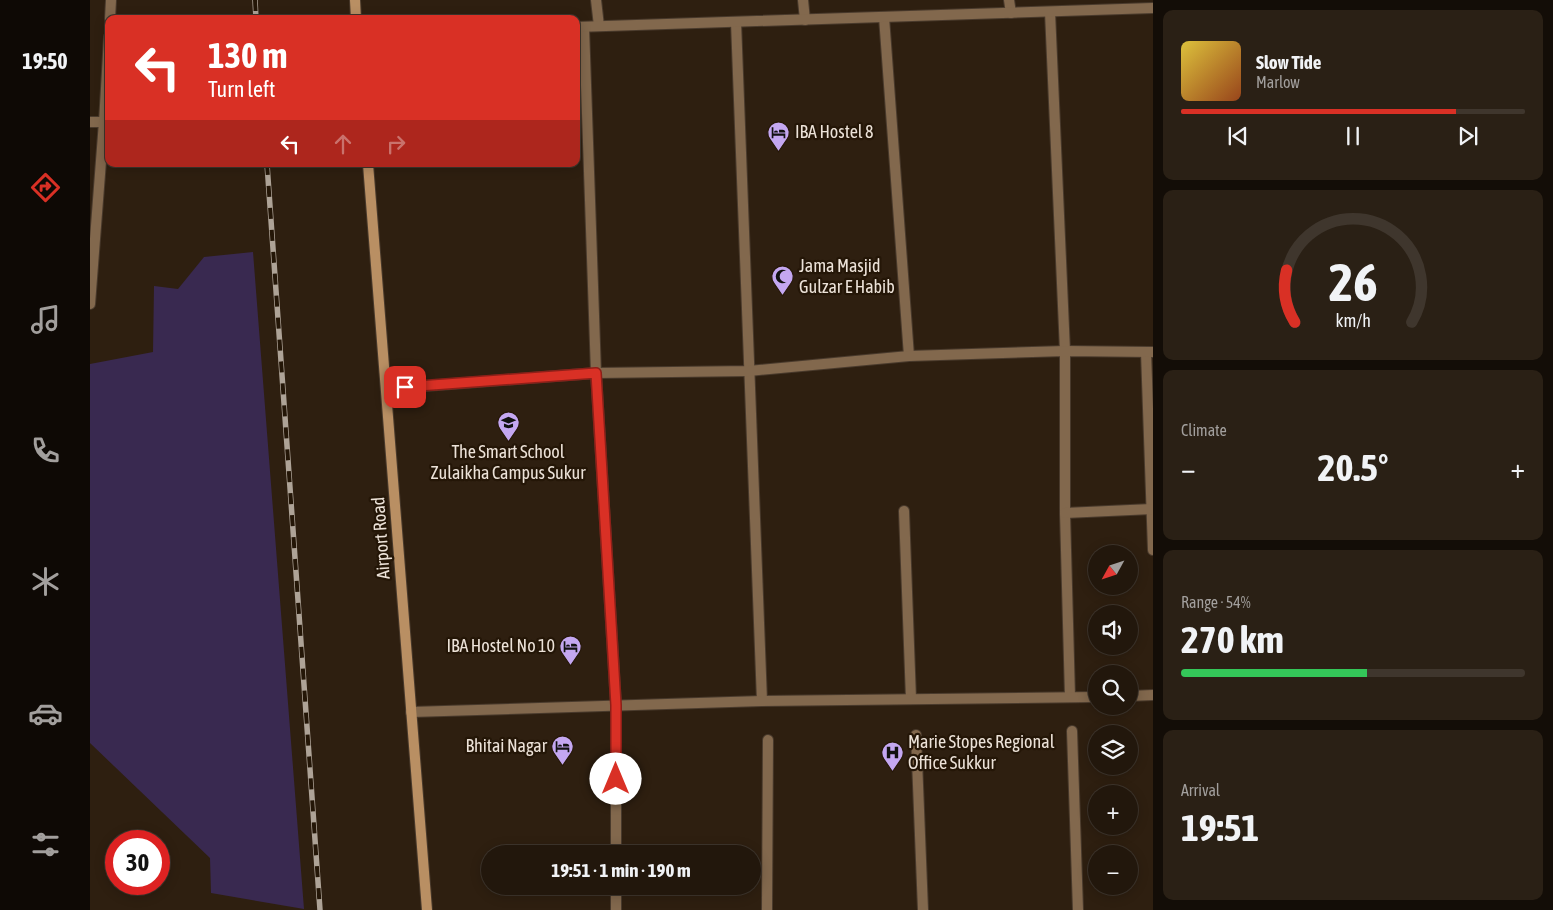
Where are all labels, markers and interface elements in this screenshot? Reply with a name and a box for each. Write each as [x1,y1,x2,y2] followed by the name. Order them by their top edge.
[125,35,190,100] icon: left
[208,35,287,75] text: 130 m
[22,48,68,74] text: 19:50
[1256,51,1321,73] text: Slow Tide
[1256,73,1300,91] text: Marlow
[208,76,275,102] text: Turn left
[767,120,791,151] hotel icon: IBA Hostel 8
[795,121,874,142] place label: IBA Hostel 8
[1224,122,1252,150] icon: previous
[1339,122,1367,150] icon: pause
[1454,122,1482,150] icon: next
[276,130,304,158] icon: left
[329,130,357,158] icon: ahead
[382,130,410,158] icon: right
[28,170,63,205] icon: directions
[1329,252,1377,312] text: 26
[799,255,895,297] place label: Jama Masjid Gulzar E Habib
[771,264,795,295] mosque icon: Jama Masjid Gulzar E Habib
[28,302,63,337] icon: music
[1335,310,1371,331] text: km/h
[384,366,426,408] pin
[391,373,419,401] icon: arrive
[496,410,520,441] school or university icon: The Smart School Zulaikha Campus Sukur
[1181,421,1227,439] text: Climate
[28,433,63,468] icon: phone
[430,441,586,483] place label: The Smart School Zulaikha Campus Sukur
[1318,446,1388,489] text: 20.5°
[1181,452,1196,484] text: −
[1510,452,1525,484] text: +
[367,496,394,580] street label: Airport Road
[1088,545,1138,595] north arrow
[1088,545,1138,895] map controls
[28,564,63,599] icon: climate
[1181,593,1251,611] text: Range · 54%
[1088,605,1138,655] button: sound
[1181,618,1284,661] text: 270 km
[559,634,583,665] hotel icon: IBA Hostel No 10
[446,635,555,656] place label: IBA Hostel No 10
[1088,665,1138,715] button: search
[28,696,63,731] icon: car
[1088,725,1138,775] button: layers
[908,731,1055,773] place label: Marie Stopes Regional Office Sukkur
[551,734,575,765] hotel icon: Bhitai Nagar
[465,735,548,756] place label: Bhitai Nagar
[880,740,904,771] hospital icon: Marie Stopes Regional Office Sukkur
[589,752,641,804] position arrow
[1181,781,1220,799] text: Arrival
[1088,785,1138,835] button: +
[1181,806,1259,849] text: 19:51
[28,827,63,862] icon: filters
[105,830,170,895] speed limit sign: 30
[1088,845,1138,895] button: −
[551,859,691,881] text: 19:51 · 1 min · 190 m

